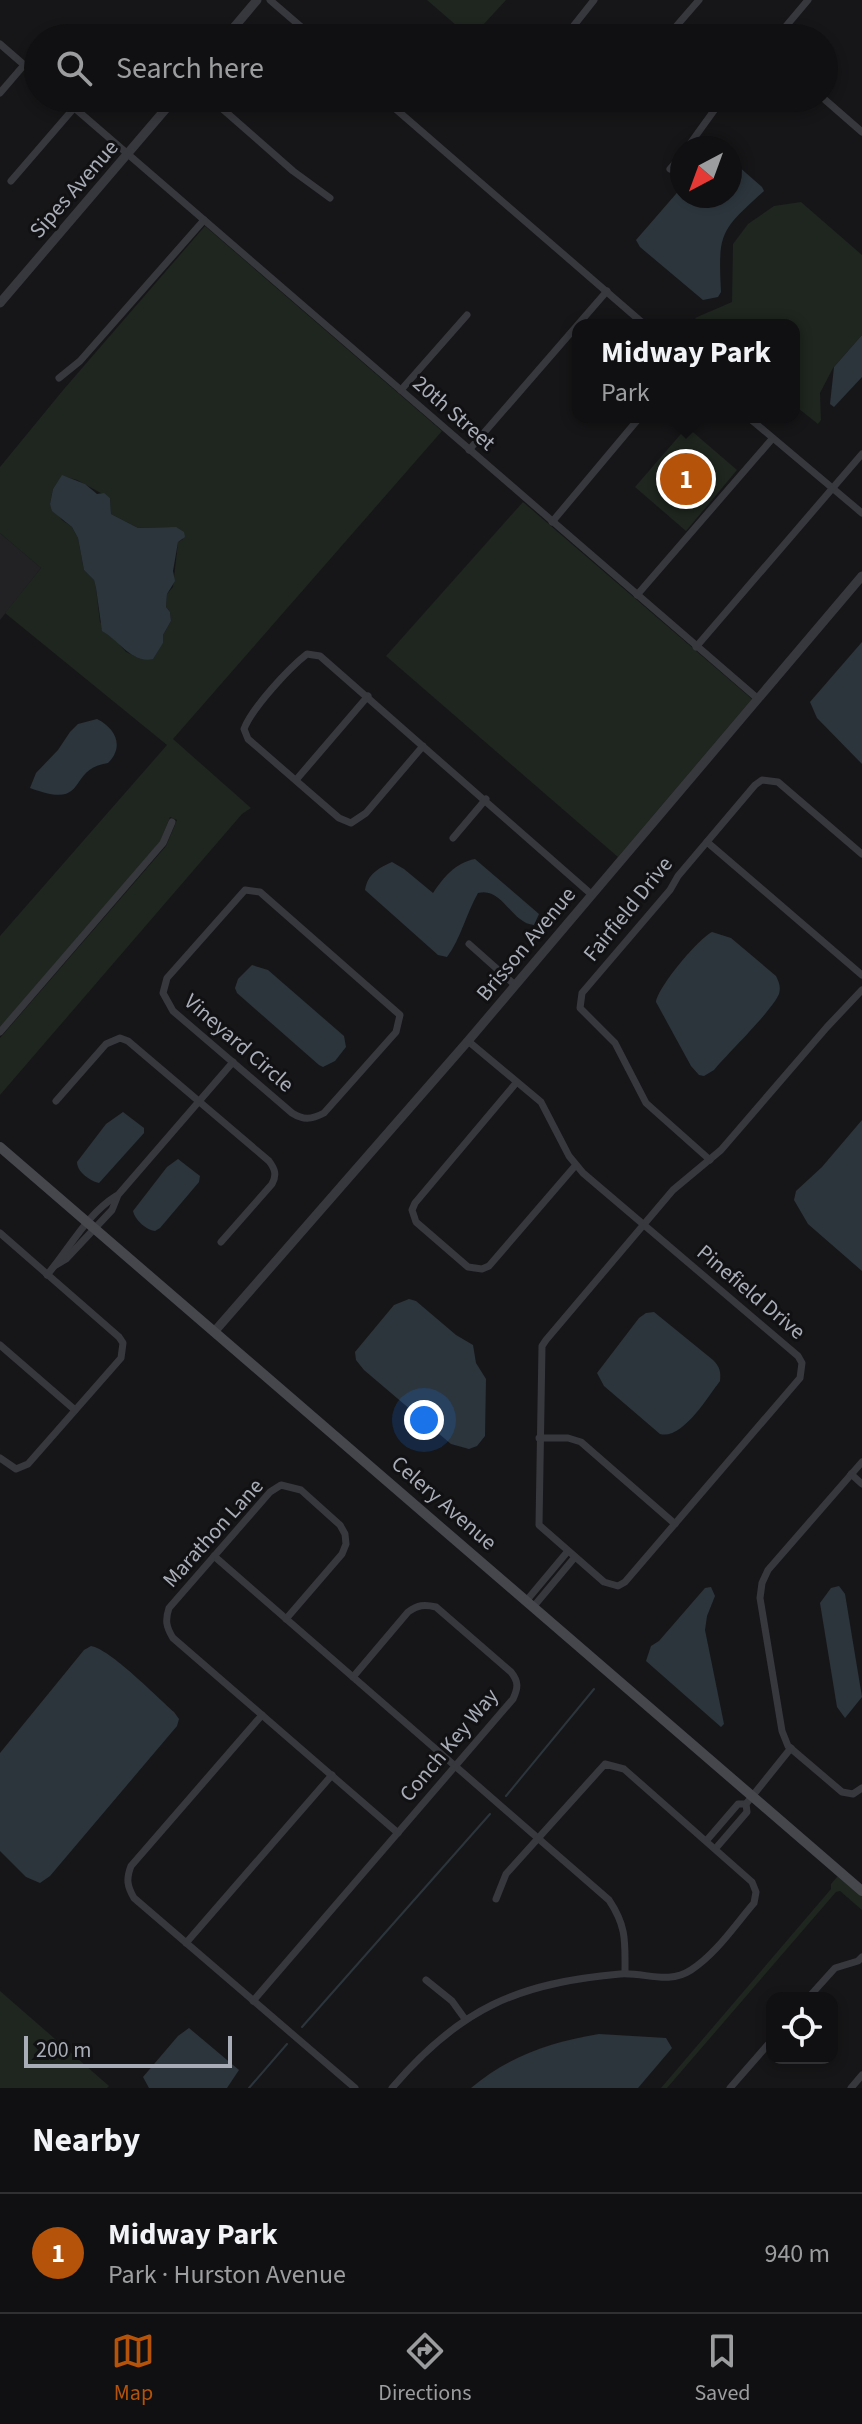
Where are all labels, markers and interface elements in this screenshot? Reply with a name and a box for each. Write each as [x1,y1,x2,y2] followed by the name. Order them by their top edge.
[24,24,838,112] search box
[52,46,96,90] icon: search
[116,47,264,90] text: Search here
[22,133,126,245] street label: Sipes Avenue
[670,136,742,208] north arrow
[572,319,800,423] popup
[601,331,771,374] text: Midway Park
[405,368,503,459] street label: 20th Street
[601,374,650,411] text: Park
[660,449,712,509] pin: 1
[576,850,680,968] street label: Fairfield Drive
[469,880,583,1008] street label: Brisson Avenue
[177,986,301,1100] street label: Vineyard Circle
[690,1237,812,1347] street label: Pinefield Drive
[404,1400,444,1440] your location
[384,1448,504,1558] street label: Celery Avenue
[155,1471,271,1595] street label: Marathon Lane
[392,1681,507,1809] street label: Conch Key Way
[766,1992,838,2064] map controls
[766,1992,838,2064] button: locate
[24,2032,232,2068] scale bar
[36,2034,91,2066] text: 200 m
[32,2116,140,2165] text: Nearby
[108,2213,278,2256] text: Midway Park
[51,2235,65,2272] text: 1
[764,2235,830,2272] text: 940 m
[108,2256,346,2293] text: Park · Hurston Avenue
[111,2329,155,2409] tab: Map
[378,2329,471,2409] tab: Directions
[694,2329,751,2409] tab: Saved

